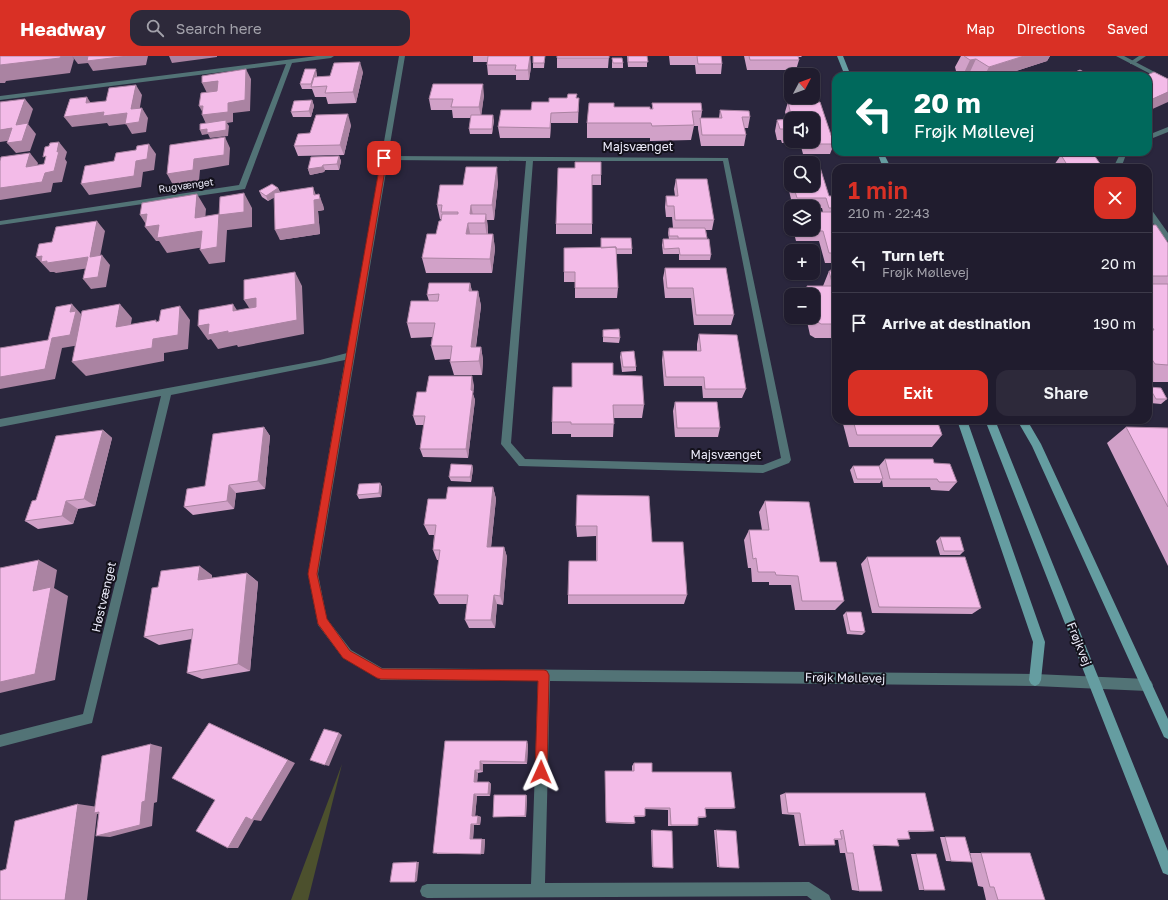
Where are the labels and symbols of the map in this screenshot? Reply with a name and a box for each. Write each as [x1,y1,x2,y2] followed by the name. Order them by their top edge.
[784,68,820,104] north arrow
[603,139,674,154] street label: Majsvænget
[367,141,401,175] pin
[158,175,214,195] street label: Rugvænget
[691,447,762,462] street label: Majsvænget
[88,560,119,634] street label: Høstvænget
[1064,620,1095,668] street label: Frøjkvej
[805,669,885,686] street label: Frøjk Møllevej
[520,751,562,793] position arrow

